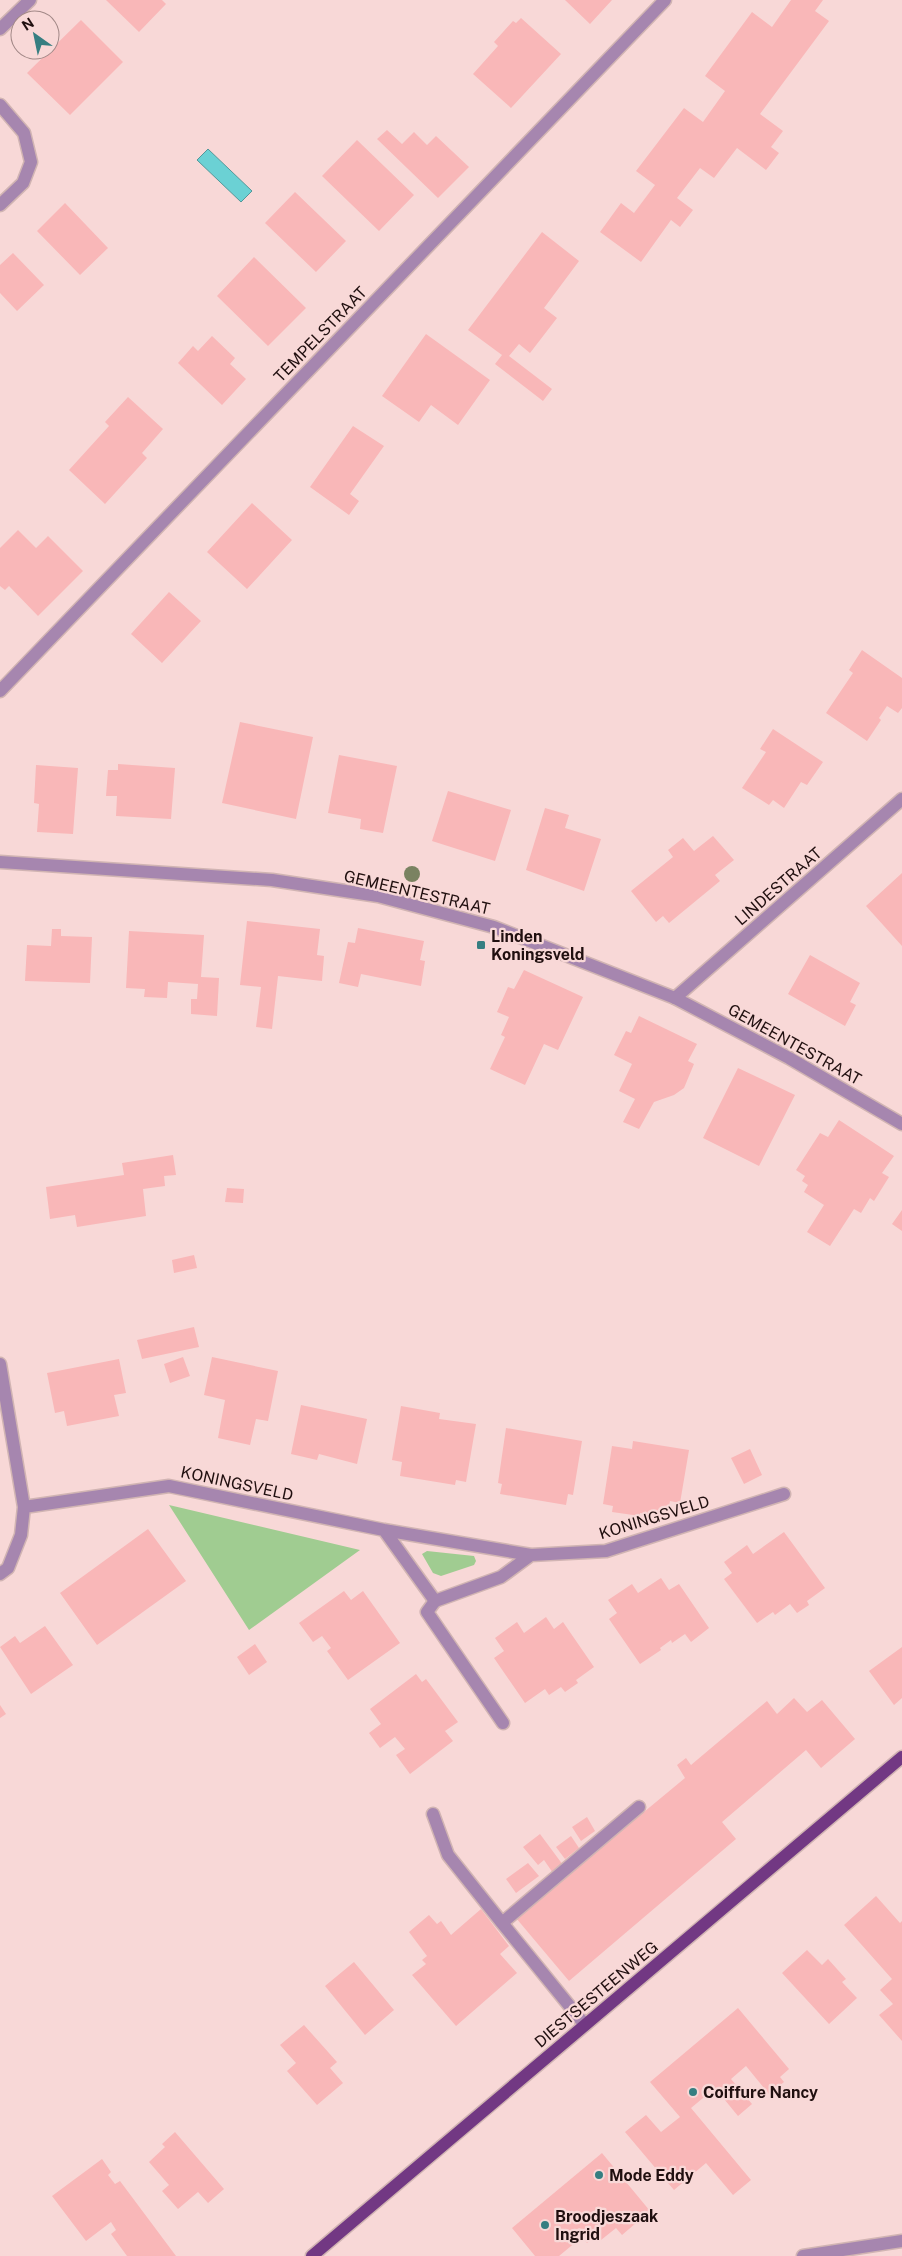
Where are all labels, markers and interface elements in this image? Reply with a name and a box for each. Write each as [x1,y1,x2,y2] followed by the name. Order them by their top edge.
[10,10,60,60] north arrow
[19,14,37,34] text: N
[270,282,371,386] street label: TEMPELSTRAAT
[731,843,826,929] street label: LINDESTRAAT
[342,866,492,919] street label: GEMEENTESTRAAT
[491,927,585,964] place label: Linden Koningsveld
[475,939,487,951] marker: Linden Koningsveld
[725,1000,865,1089] street label: GEMEENTESTRAAT
[179,1462,295,1505] street label: KONINGSVELD
[597,1492,712,1543] street label: KONINGSVELD
[531,1937,662,2052] street label: DIESTSESTEENWEG
[703,2083,818,2102] place label: Coiffure Nancy
[687,2086,699,2098] marker: Coiffure Nancy
[609,2166,694,2185] place label: Mode Eddy
[593,2169,605,2181] marker: Mode Eddy
[555,2207,658,2244] place label: Broodjeszaak Ingrid
[539,2219,551,2231] marker: Broodjeszaak Ingrid

